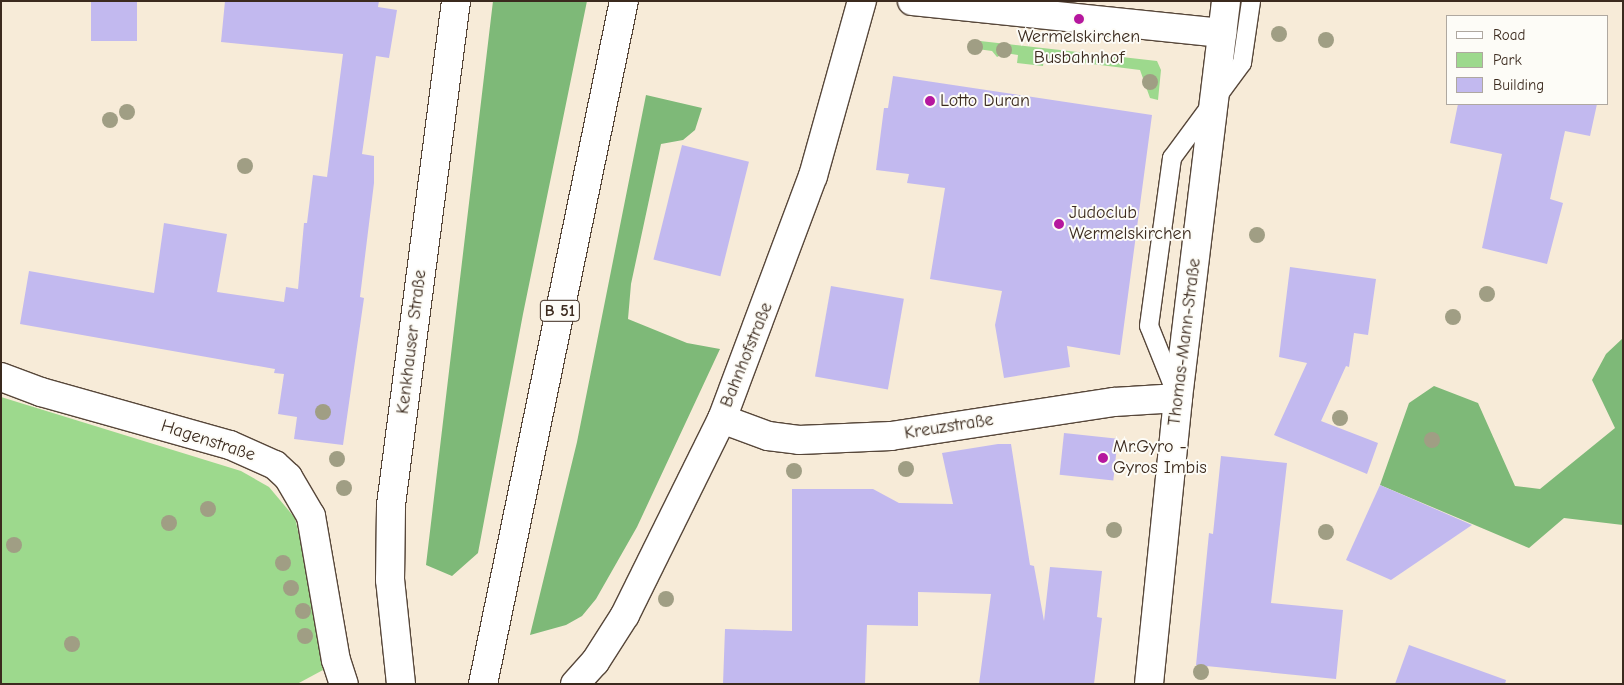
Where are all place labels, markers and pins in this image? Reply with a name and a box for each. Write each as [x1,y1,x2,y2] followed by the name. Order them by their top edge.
[1073,13,1085,25] marker: Wermelskirchen Busbahnhof
[1018,27,1140,70] place label: Wermelskirchen Busbahnhof
[940,90,1030,112] place label: Lotto Duran
[924,95,936,107] marker: Lotto Duran
[1069,203,1192,245] place label: Judoclub Wermelskirchen
[1053,218,1065,230] marker: Judoclub Wermelskirchen
[1113,437,1207,479] place label: Mr.Gyro - Gyros Imbis
[1097,452,1109,464] marker: Mr.Gyro - Gyros Imbis

